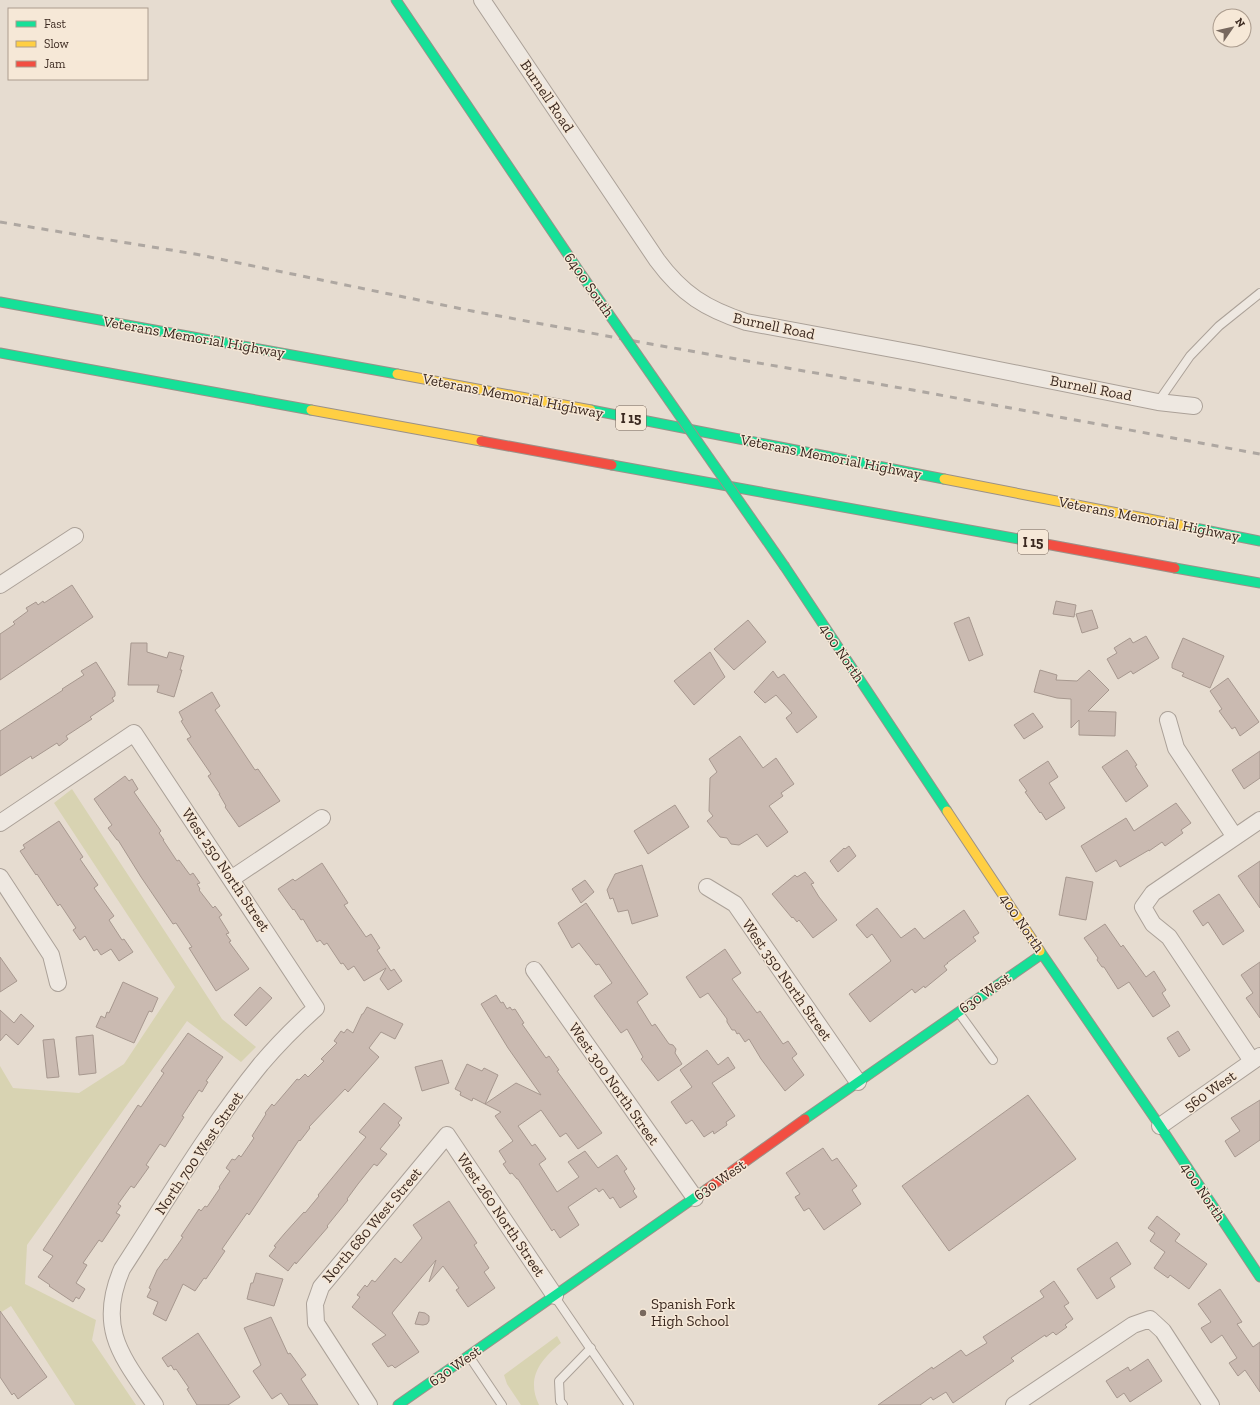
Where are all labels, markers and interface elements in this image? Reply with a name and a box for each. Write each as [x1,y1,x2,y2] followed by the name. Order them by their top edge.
[8,8,148,80] legend
[1212,8,1252,48] north arrow
[1232,16,1248,30] text: N
[44,17,67,31] text: Fast
[44,37,70,51] text: Slow
[44,57,66,71] text: Jam
[516,57,578,136] street label: Burnell Road
[560,249,618,321] street label: 6400 South
[732,309,817,344] street label: Burnell Road
[101,312,287,362] street label: Veterans Memorial Highway
[420,369,605,422] street label: Veterans Memorial Highway
[1049,371,1134,405] street label: Burnell Road
[616,406,646,430] road number: I 15
[738,430,923,483] street label: Veterans Memorial Highway
[1056,492,1241,545] street label: Veterans Memorial Highway
[1018,530,1048,554] road number: I 15
[816,620,869,686] street label: 400 North
[178,805,274,935] street label: West 250 North Street
[996,890,1049,956] street label: 400 North
[738,916,836,1045] street label: West 350 North Street
[956,968,1015,1017] street label: 630 West
[565,1019,663,1149] street label: West 300 North Street
[1180,1066,1240,1115] street label: 560 West
[151,1088,247,1218] street label: North 700 West Street
[453,1150,549,1281] street label: West 260 North Street
[691,1155,750,1204] street label: 630 West
[1177,1159,1230,1225] street label: 400 North
[319,1163,426,1286] street label: North 680 West Street
[651,1295,735,1330] place label: Spanish Fork High School
[638,1308,648,1318] marker: Spanish Fork High School
[426,1341,485,1390] street label: 630 West

